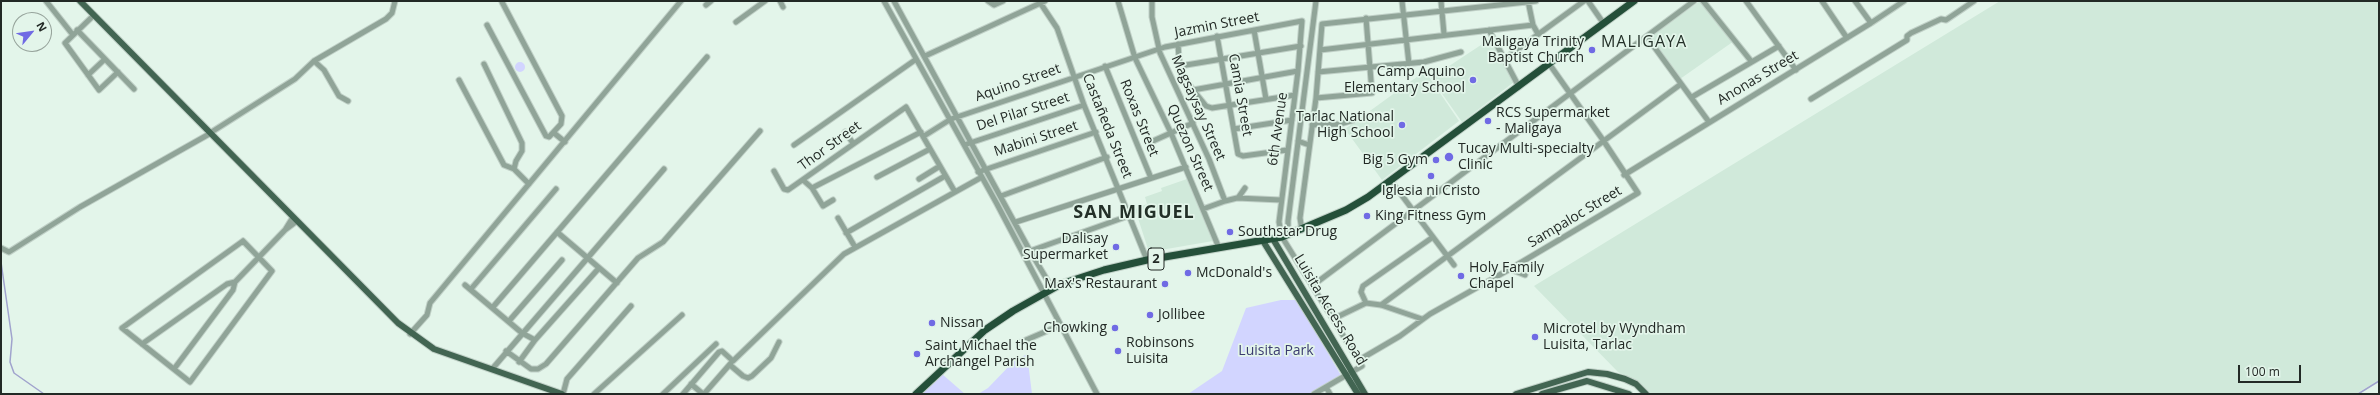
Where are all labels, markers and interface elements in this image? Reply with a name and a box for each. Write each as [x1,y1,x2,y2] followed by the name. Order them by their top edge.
[1173,9,1261,41] street label: Jazmin Street
[12,12,52,52] north arrow
[33,19,51,34] text: N
[1601,32,1687,52] district label: MALIGAYA
[1482,34,1584,66] place label: Maligaya Trinity Baptist Church
[1587,45,1597,55] marker: Maligaya Trinity Baptist Church
[1714,47,1802,109] street label: Anonas Street
[1224,52,1256,138] street label: Camia Street
[1167,53,1229,163] street label: Magsaysay Street
[973,61,1063,105] street label: Aquino Street
[1344,64,1465,96] place label: Camp Aquino Elementary School
[1078,71,1136,181] street label: Castañeda Street
[1468,75,1478,85] marker: Camp Aquino Elementary School
[1116,77,1162,159] street label: Roxas Street
[974,89,1072,135] street label: Del Pilar Street
[1265,91,1291,167] street label: 6th Avenue
[1163,102,1217,194] street label: Quezon Street
[1496,105,1610,138] place label: RCS Supermarket - Maligaya
[1296,109,1394,142] place label: Tarlac National High School
[1483,116,1493,126] marker: RCS Supermarket - Maligaya
[795,118,865,174] street label: Thor Street
[992,118,1080,160] street label: Mabini Street
[1397,120,1407,130] marker: Tarlac National High School
[1458,141,1594,174] place label: Tucay Multi-specialty Clinic
[1443,151,1455,163] marker: Tucay Multi-specialty Clinic
[1362,152,1428,168] place label: Big 5 Gym
[1431,155,1441,165] marker: Big 5 Gym
[1426,171,1436,181] marker: Iglesia ni Cristo
[1525,182,1625,252] street label: Sampaloc Street
[1382,183,1480,199] place label: Iglesia ni Cristo
[1073,202,1195,224] district label: SAN MIGUEL
[1375,208,1486,224] place label: King Fitness Gym
[1362,211,1372,221] marker: King Fitness Gym
[1238,224,1337,240] place label: Southstar Drug
[1225,227,1235,237] marker: Southstar Drug
[1023,231,1108,264] place label: Dalisay Supermarket
[1111,242,1121,252] marker: Dalisay Supermarket
[1148,248,1164,270] road number: 2
[1290,251,1370,369] street label: Luisita Access Road
[1469,260,1544,292] place label: Holy Family Chapel
[1196,265,1272,281] place label: McDonald's
[1183,268,1193,278] marker: McDonald's
[1456,271,1466,281] marker: Holy Family Chapel
[1044,276,1157,292] place label: Max's Restaurant
[1160,279,1170,289] marker: Max's Restaurant
[1158,307,1205,323] place label: Jollibee
[1145,310,1155,320] marker: Jollibee
[940,315,984,331] place label: Nissan
[927,318,937,328] marker: Nissan
[1043,320,1107,336] place label: Chowking
[1543,321,1686,354] place label: Microtel by Wyndham Luisita, Tarlac
[1110,323,1120,333] marker: Chowking
[1530,332,1540,342] marker: Microtel by Wyndham Luisita, Tarlac
[1126,335,1194,368] place label: Robinsons Luisita
[925,338,1037,370] place label: Saint Michael the Archangel Parish
[1238,343,1314,359] park label: Luisita Park
[1113,346,1123,356] marker: Robinsons Luisita
[912,349,922,359] marker: Saint Michael the Archangel Parish
[2240,357,2303,383] scale bar
[2245,363,2280,380] text: 100 m

